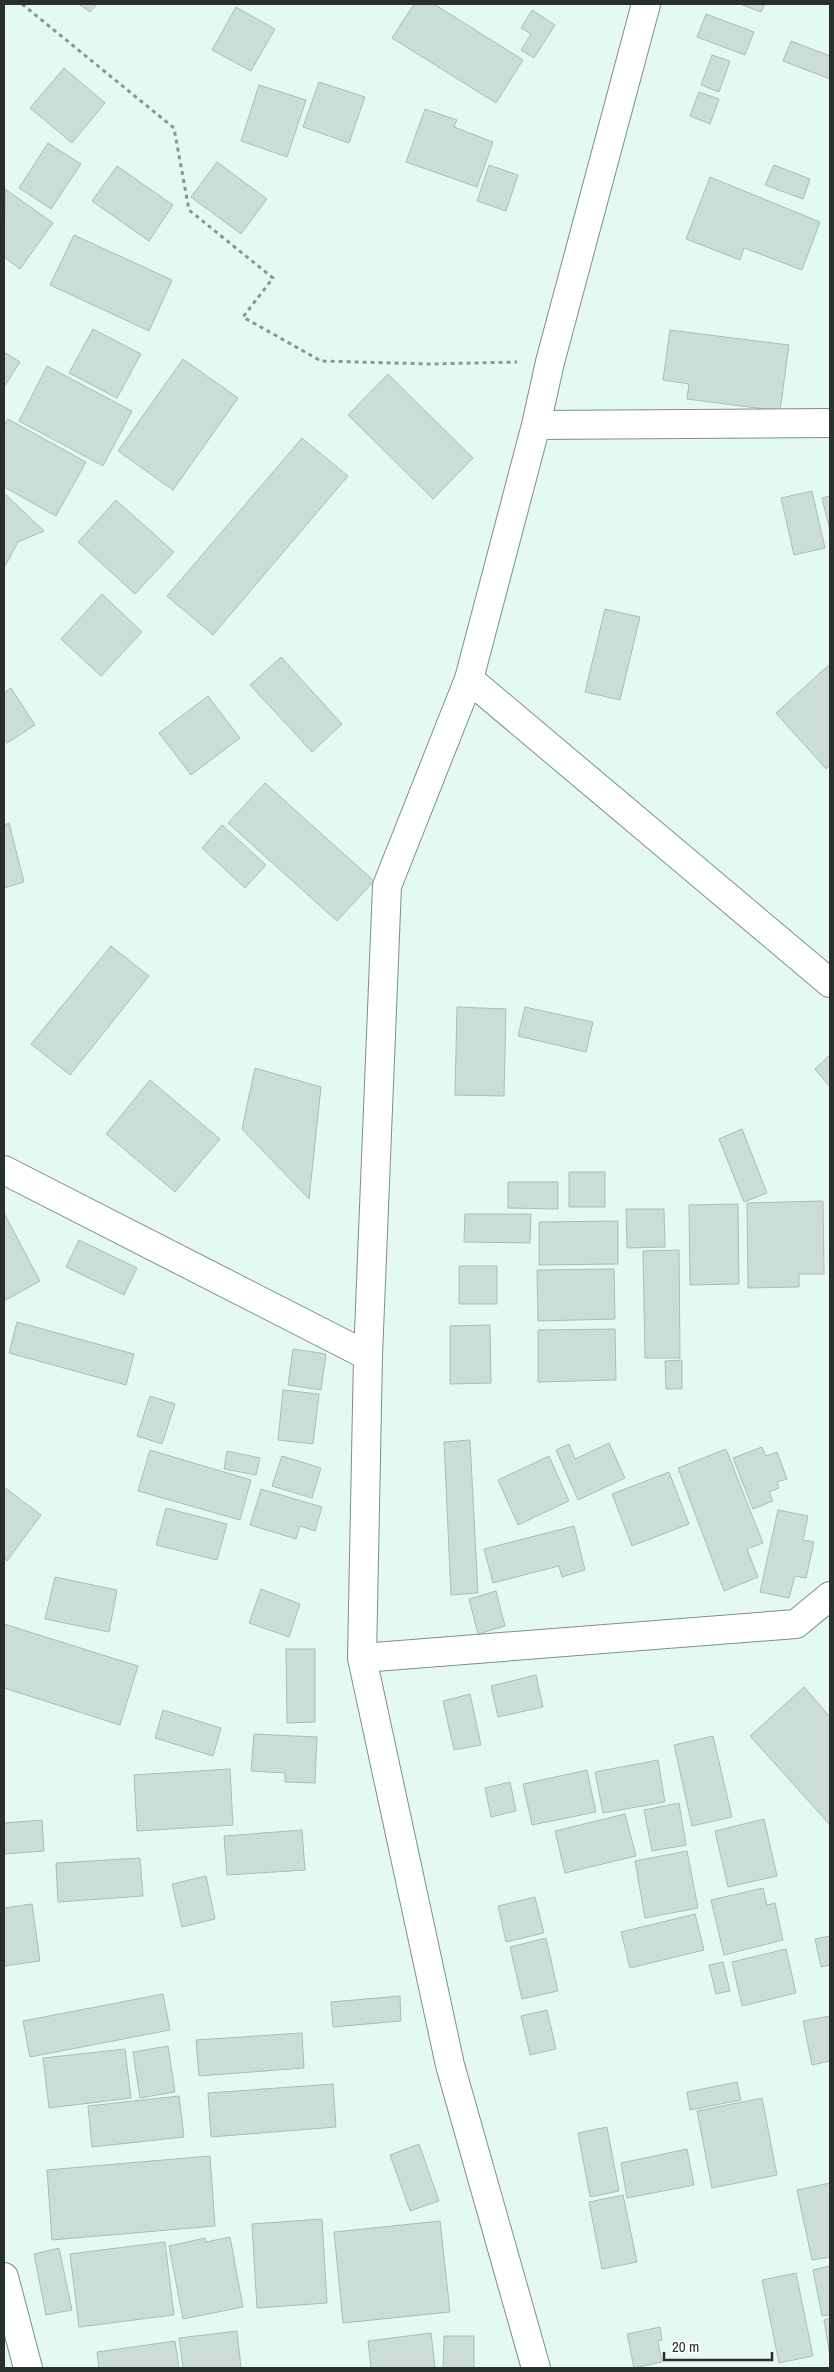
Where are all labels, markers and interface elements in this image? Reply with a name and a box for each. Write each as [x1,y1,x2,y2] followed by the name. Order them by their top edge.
[664,2330,772,2362] scale bar
[672,2336,699,2357] text: 20 m

